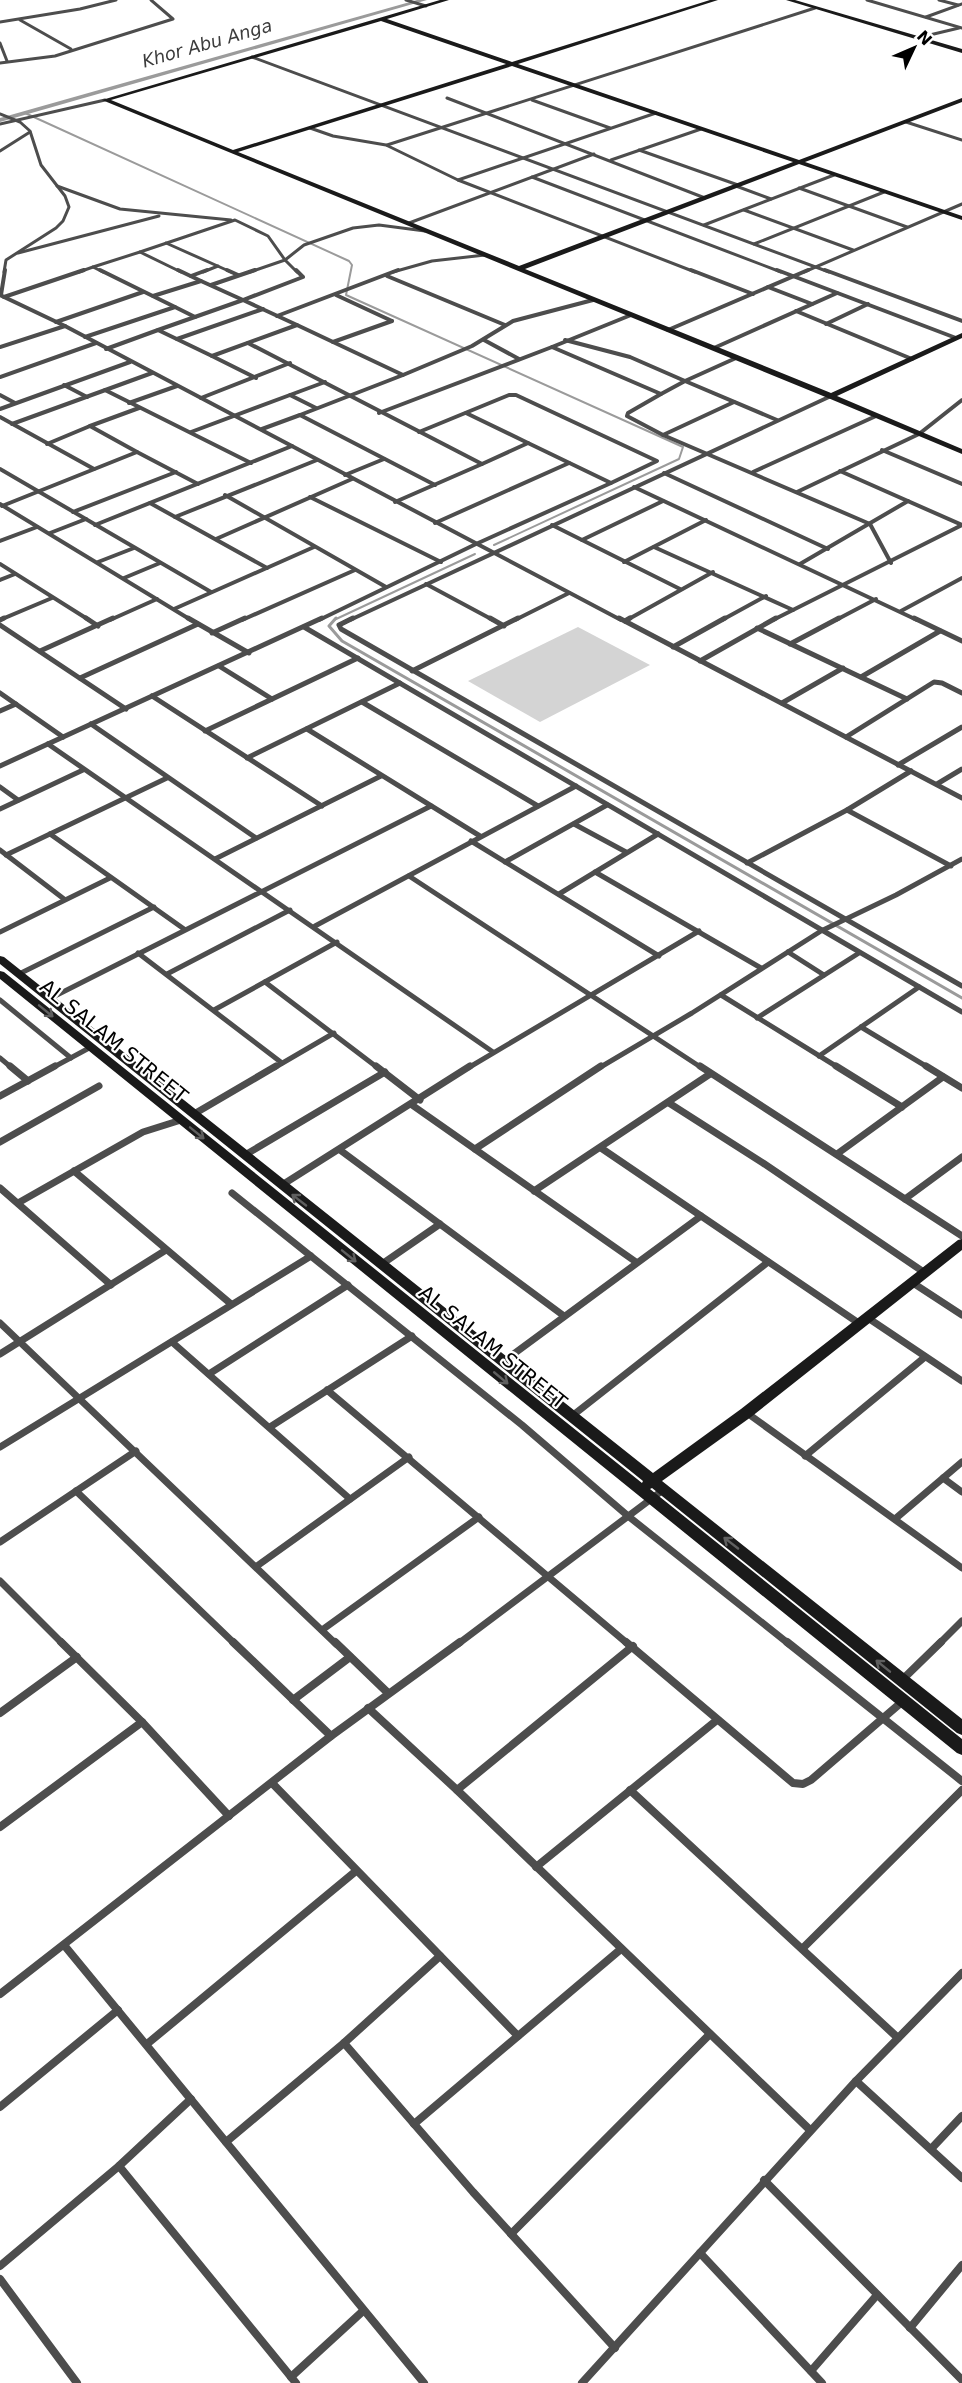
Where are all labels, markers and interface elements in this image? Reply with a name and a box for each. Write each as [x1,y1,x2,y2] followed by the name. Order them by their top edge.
[140,14,274,72] water label: Khor Abu Anga
[884,18,944,78] north arrow
[913,27,936,49] text: N
[35,974,193,1108] street label: AL SALAM STREET
[37,1004,53,1017] one-way arrow
[189,1126,205,1139] one-way arrow
[292,1193,308,1206] one-way arrow
[341,1249,357,1262] one-way arrow
[414,1280,572,1414] street label: AL SALAM STREET
[493,1371,508,1385] one-way arrow
[724,1537,740,1550] one-way arrow
[876,1659,892,1672] one-way arrow

